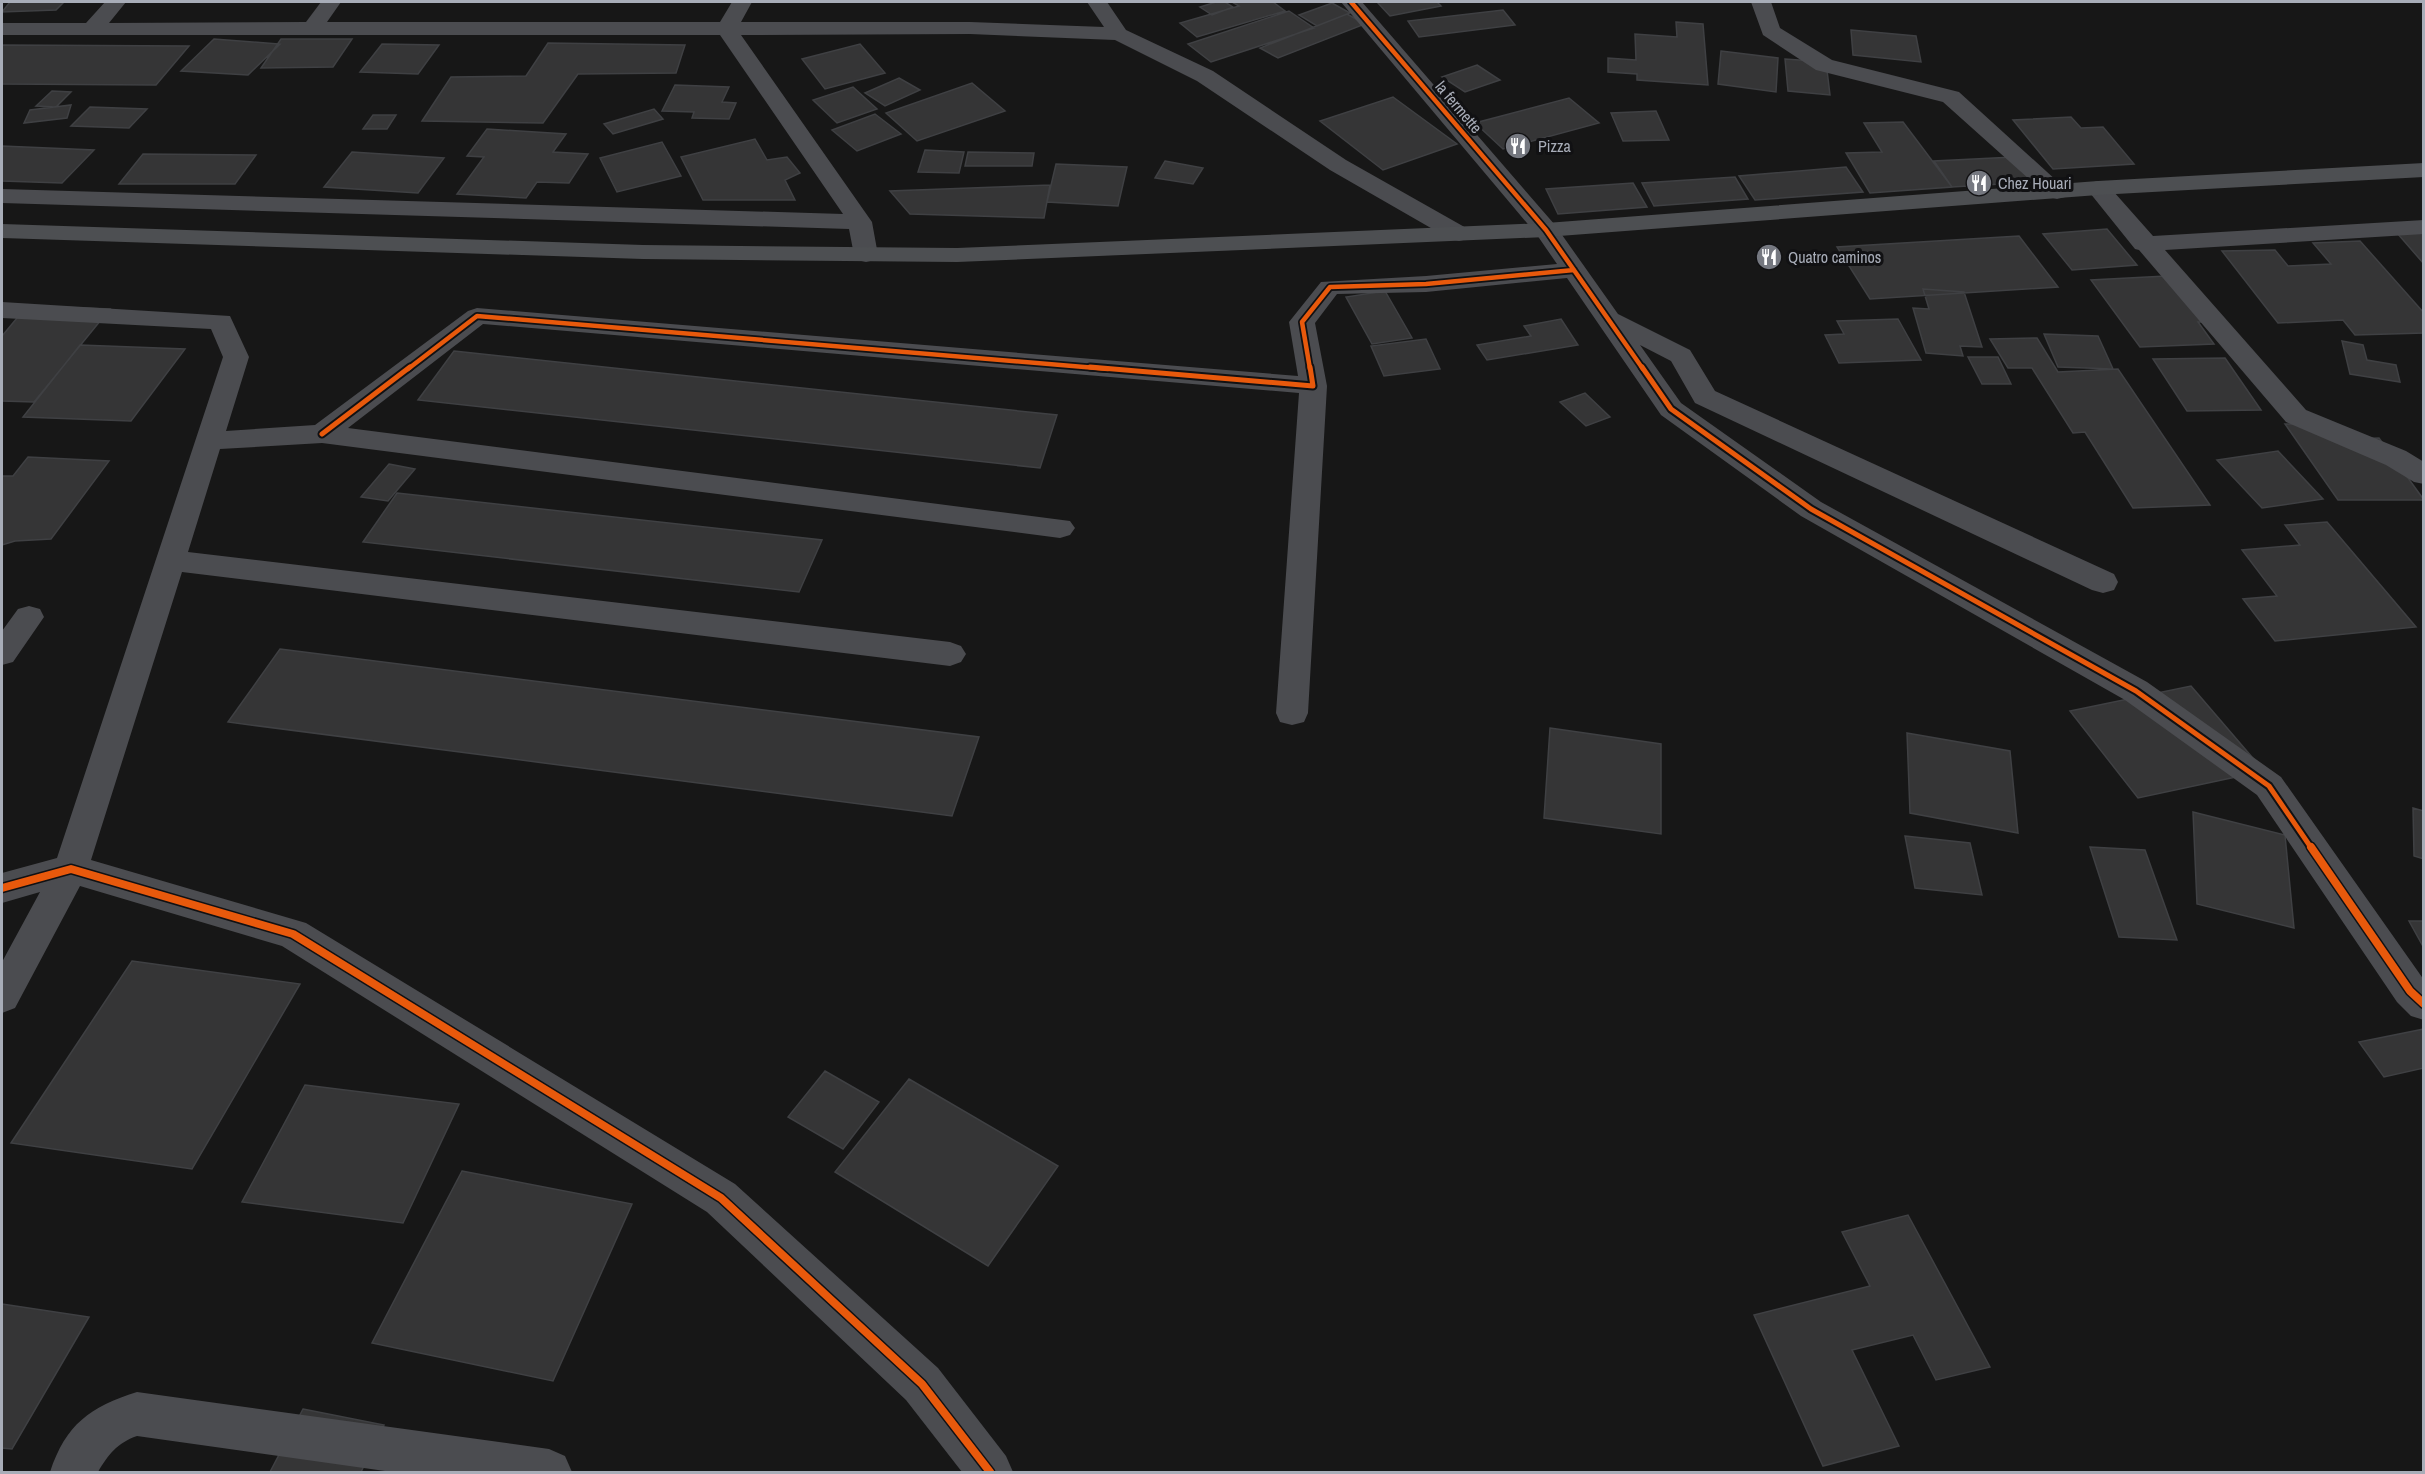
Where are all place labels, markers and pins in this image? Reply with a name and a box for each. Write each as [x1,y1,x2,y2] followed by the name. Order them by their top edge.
[1503,131,1533,161] restaurant icon: Pizza
[1538,135,1572,157] place label: Pizza
[1964,168,1994,198] restaurant icon: Chez Houari
[1998,172,2072,194] place label: Chez Houari
[1754,242,1784,272] restaurant icon: Quatro caminos
[1788,246,1881,268] place label: Quatro caminos

